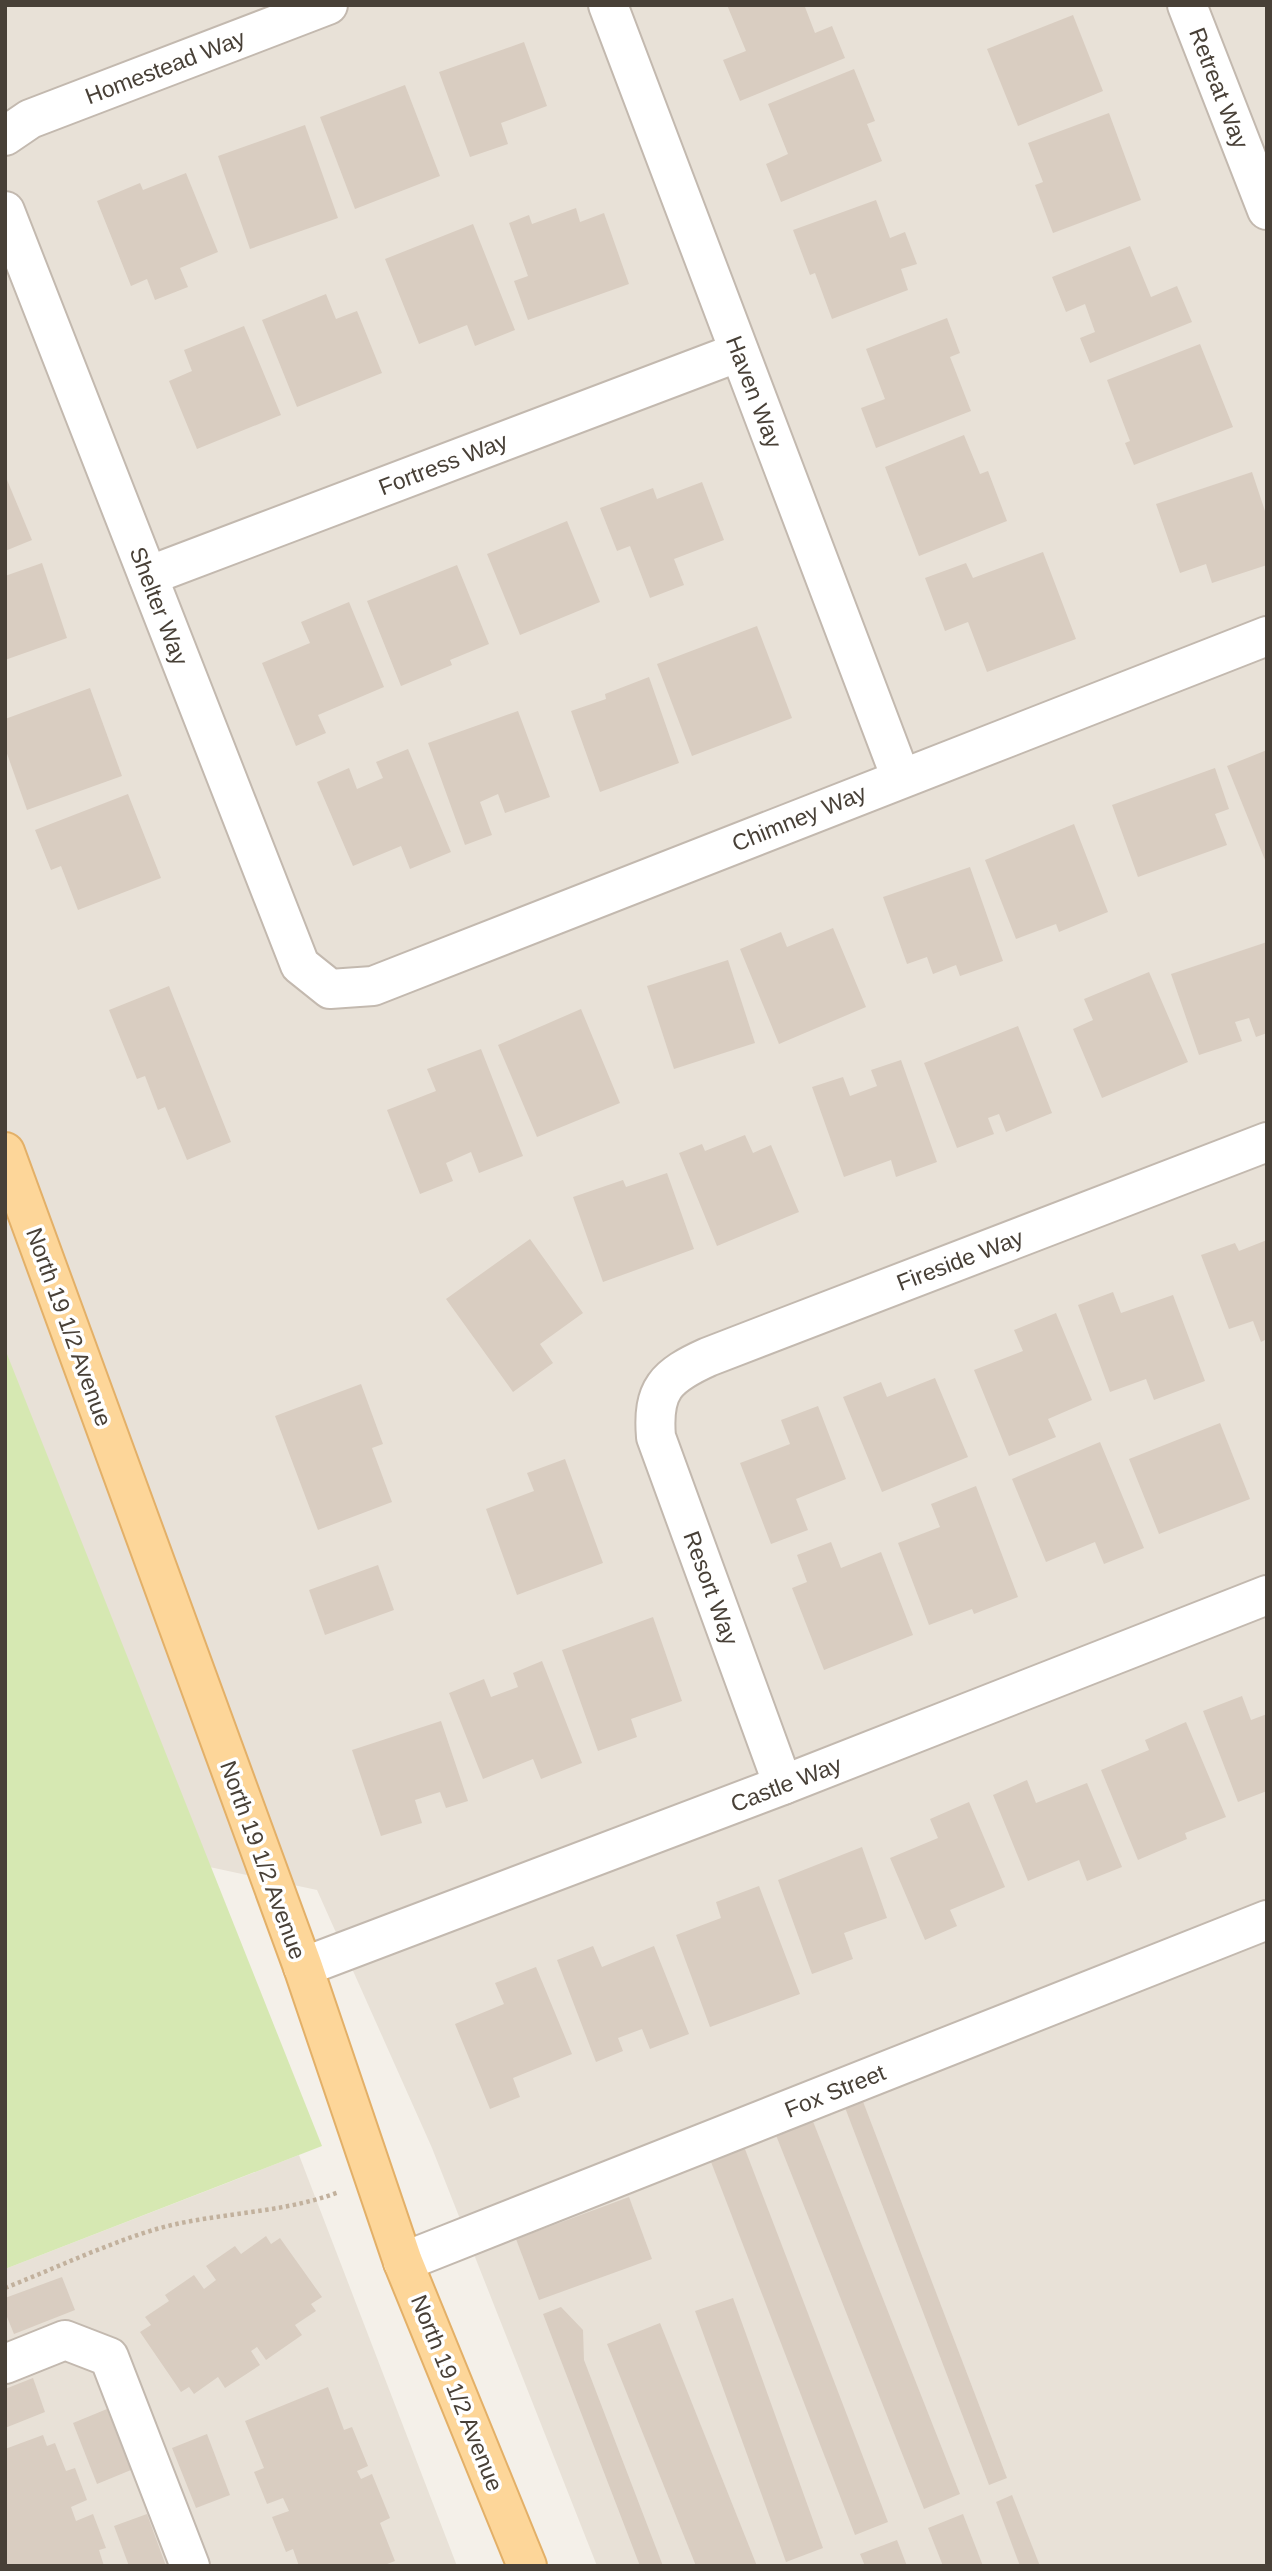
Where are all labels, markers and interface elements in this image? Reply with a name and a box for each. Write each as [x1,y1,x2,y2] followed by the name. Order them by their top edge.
[81,24,249,109] street label: Homestead Way
[1184,24,1254,152] street label: Retreat Way
[721,332,787,452] street label: Haven Way
[375,427,512,500] street label: Fortress Way
[125,543,194,669] street label: Shelter Way
[728,779,870,857] street label: Chimney Way
[21,1224,117,1430] street label: North 19 1/2 Avenue
[893,1224,1027,1296] street label: Fireside Way
[678,1528,744,1649] street label: Resort Way
[727,1751,846,1817] street label: Castle Way
[215,1757,311,1963] street label: North 19 1/2 Avenue
[781,2059,890,2123] street label: Fox Street
[406,2291,508,2495] street label: North 19 1/2 Avenue

